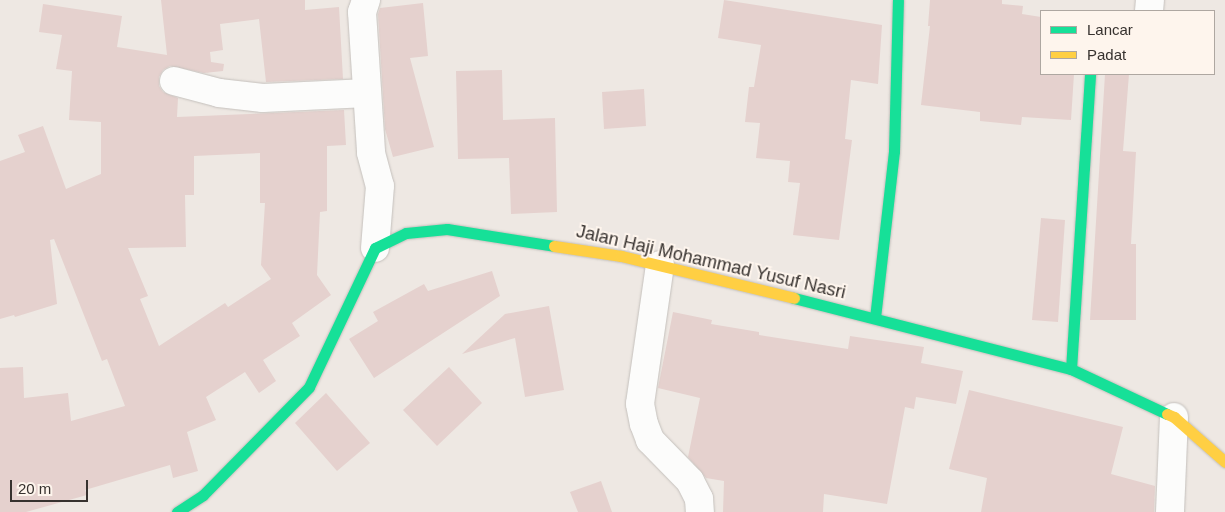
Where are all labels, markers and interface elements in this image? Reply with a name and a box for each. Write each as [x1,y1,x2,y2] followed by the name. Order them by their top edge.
[1040,10,1215,75] legend
[1087,21,1133,38] text: Lancar
[1087,46,1126,63] text: Padat
[574,220,848,304] street label: Jalan Haji Mohammad Yusuf Nasri
[12,470,90,502] scale bar
[18,480,51,497] text: 20 m

